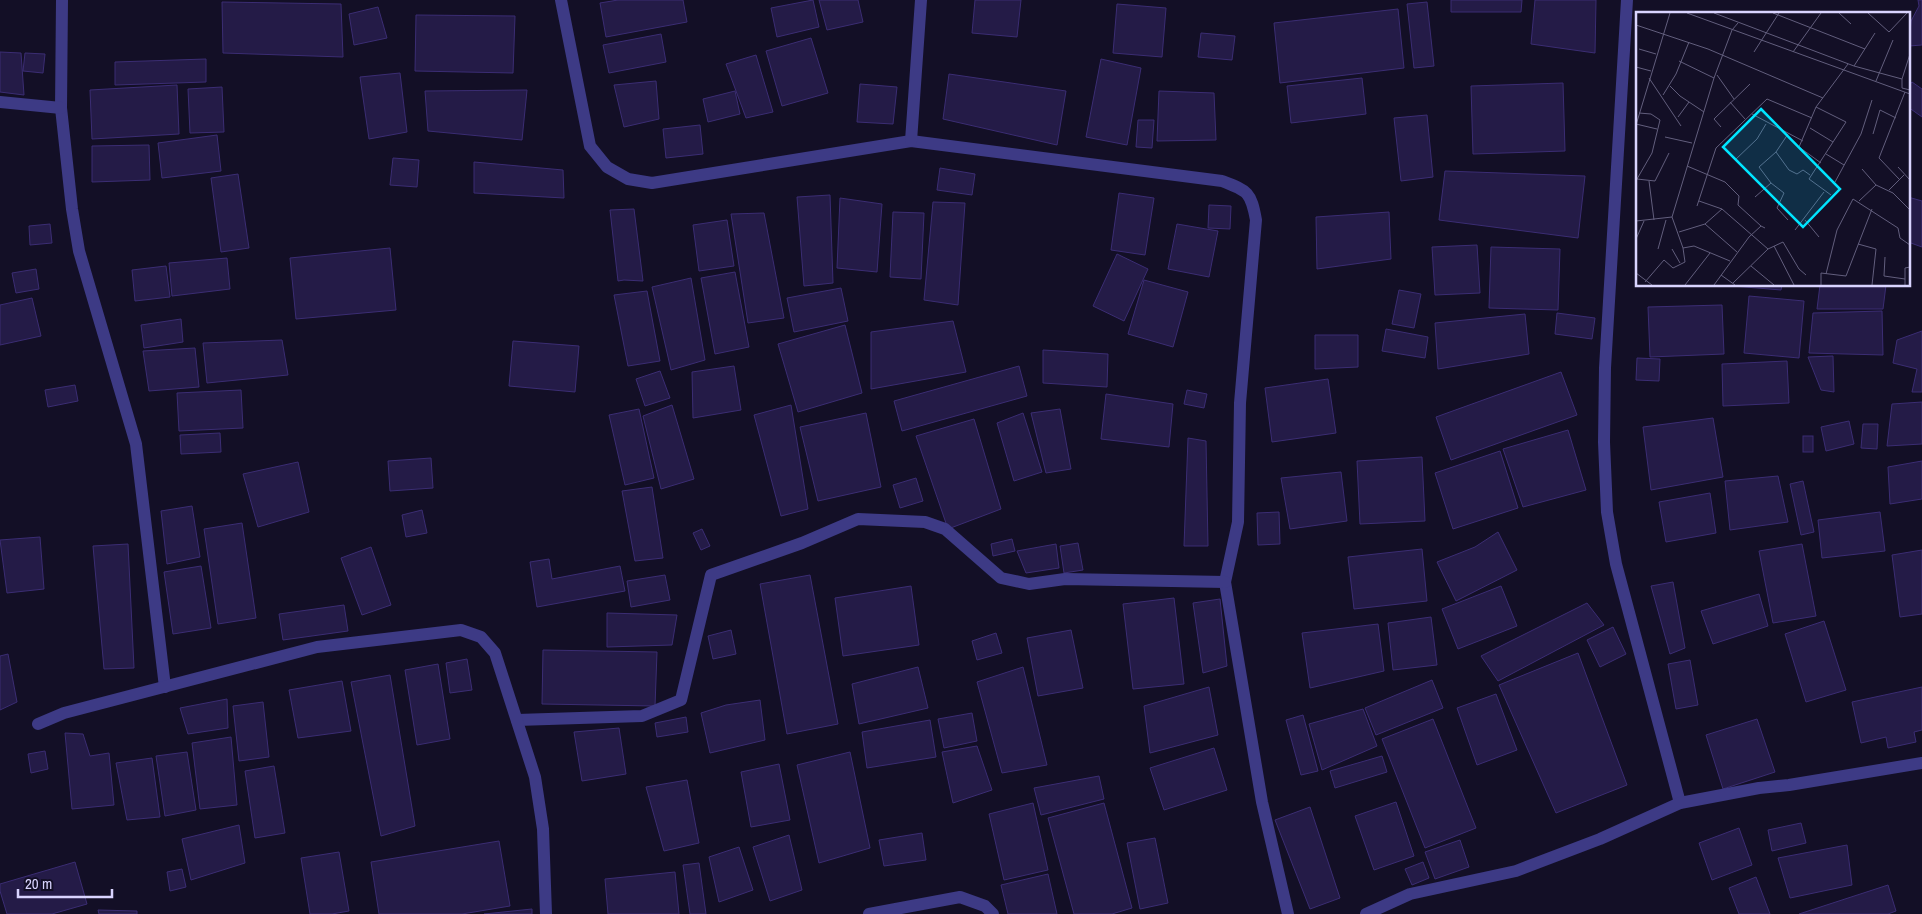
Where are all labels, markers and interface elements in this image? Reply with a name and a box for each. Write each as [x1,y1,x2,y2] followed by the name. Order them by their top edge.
[1636,12,1910,286] inset map
[18,866,111,898] scale bar
[25,873,52,894] text: 20 m

